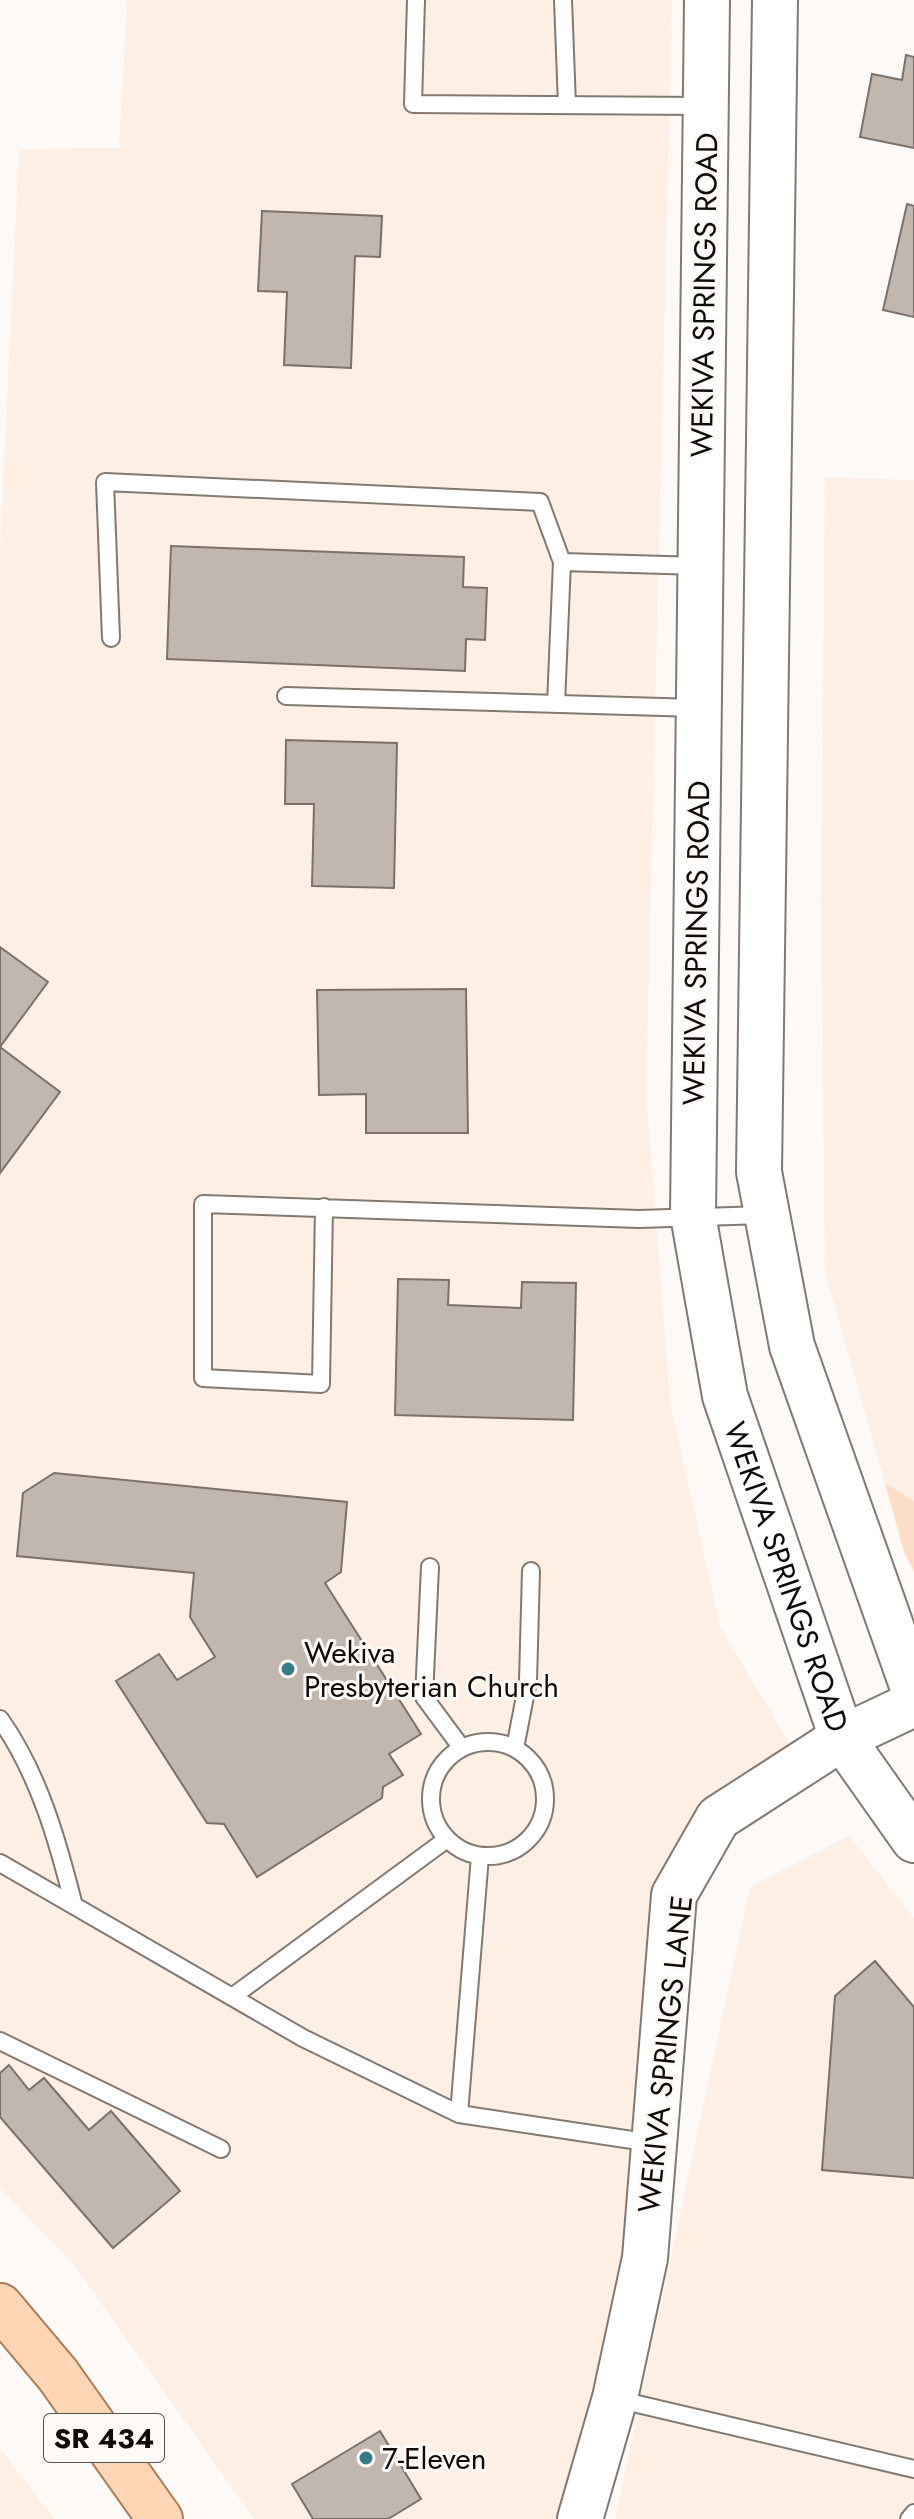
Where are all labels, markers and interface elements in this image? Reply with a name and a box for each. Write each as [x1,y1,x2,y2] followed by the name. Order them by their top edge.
[680,132,728,458] street label: WEKIVA SPRINGS ROAD
[672,780,720,1106] street label: WEKIVA SPRINGS ROAD
[714,1416,860,1738] street label: WEKIVA SPRINGS ROAD
[304,1631,559,1708] place label: Wekiva Presbyterian Church
[279,1660,297,1678] marker: Wekiva Presbyterian Church
[627,1893,703,2215] street label: WEKIVA SPRINGS LANE
[44,2414,164,2462] road number: SR 434
[382,2437,486,2480] place label: 7-Eleven
[357,2449,375,2467] marker: 7-Eleven

